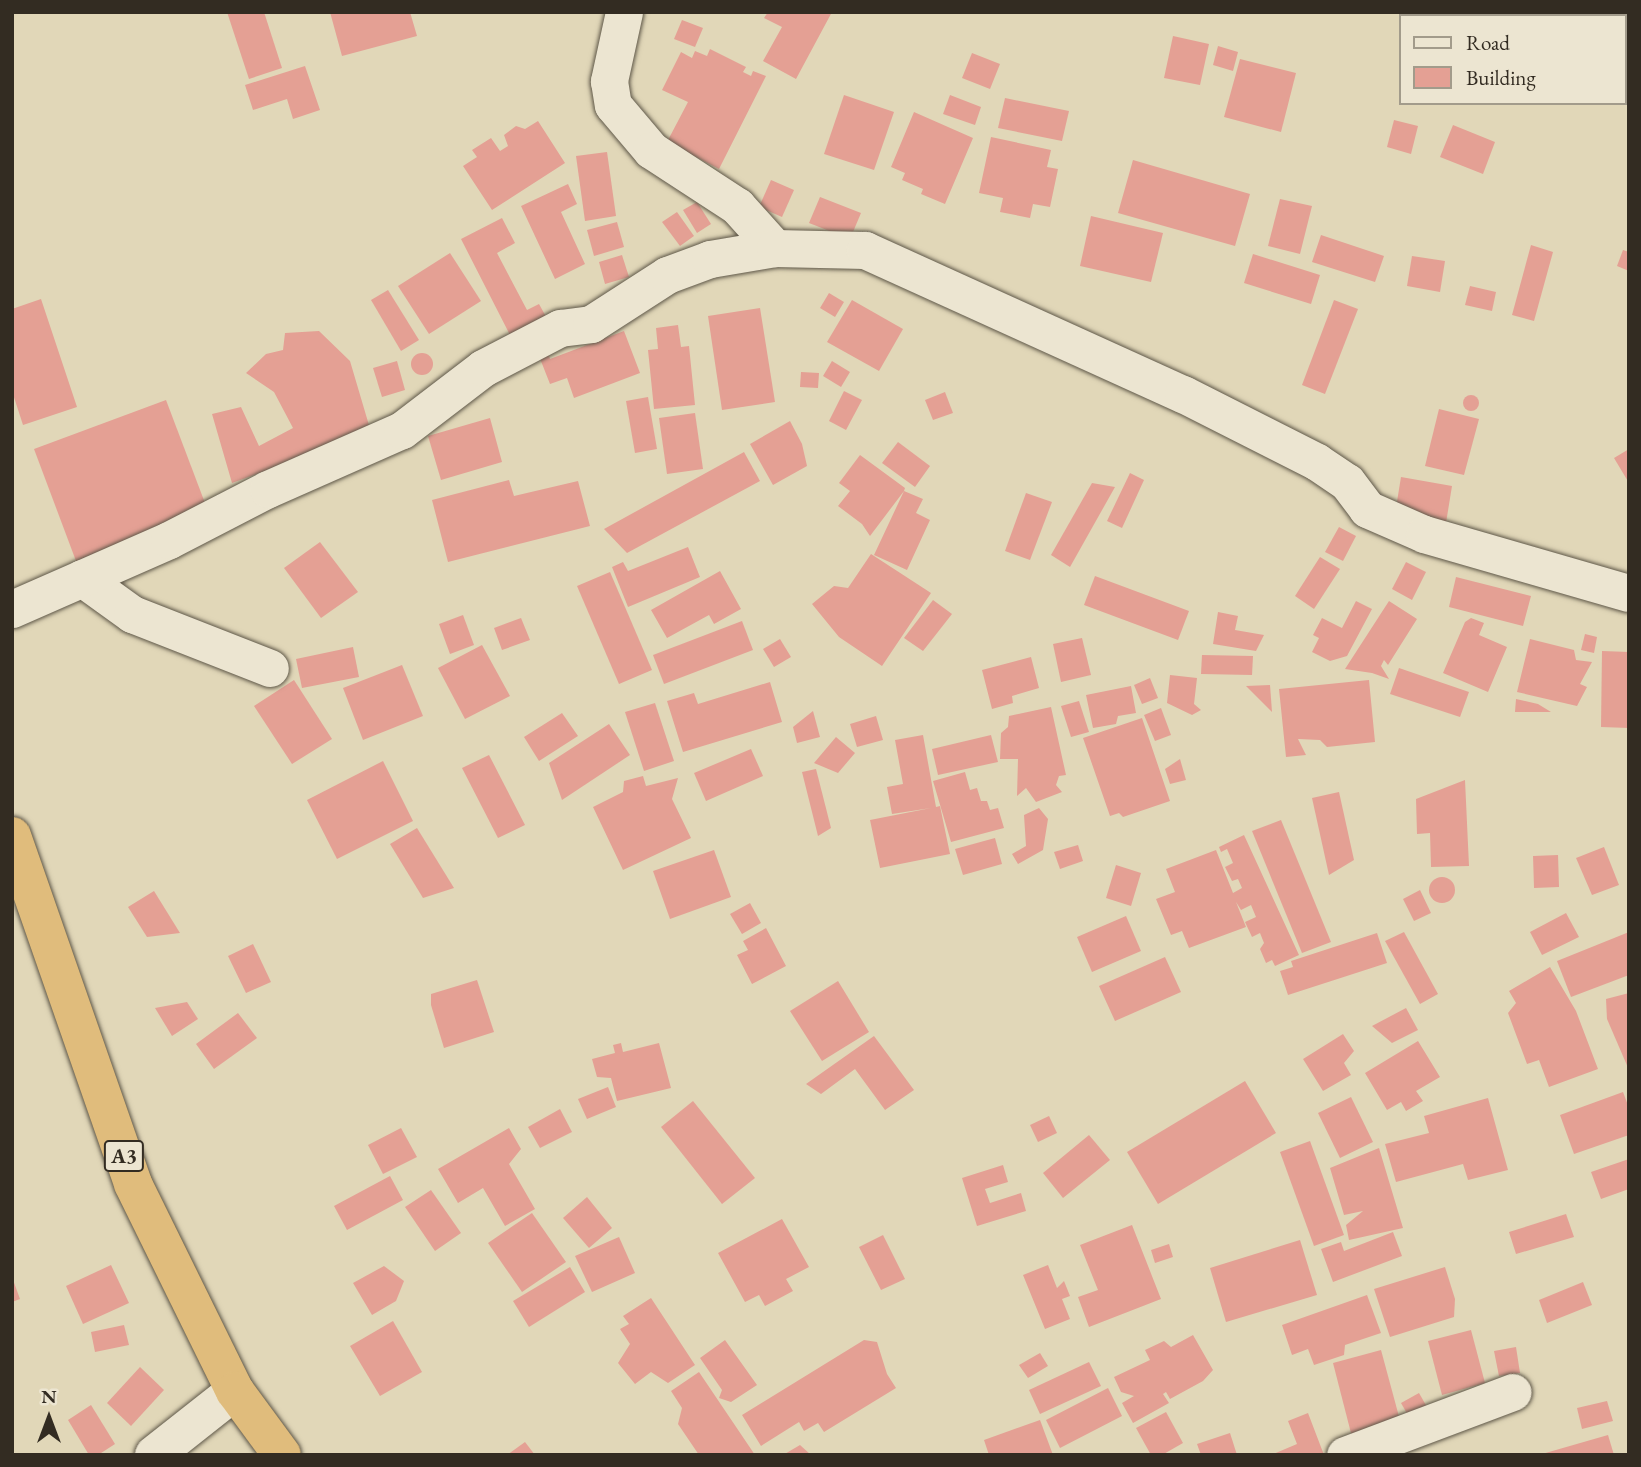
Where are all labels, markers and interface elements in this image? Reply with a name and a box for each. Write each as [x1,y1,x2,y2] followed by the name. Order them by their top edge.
[1400,14,1627,105] legend
[1466,29,1510,56] text: Road
[1466,64,1536,91] text: Building
[103,1138,145,1174] road number: A3
[14,1383,84,1453] north arrow
[41,1384,57,1409] text: N

